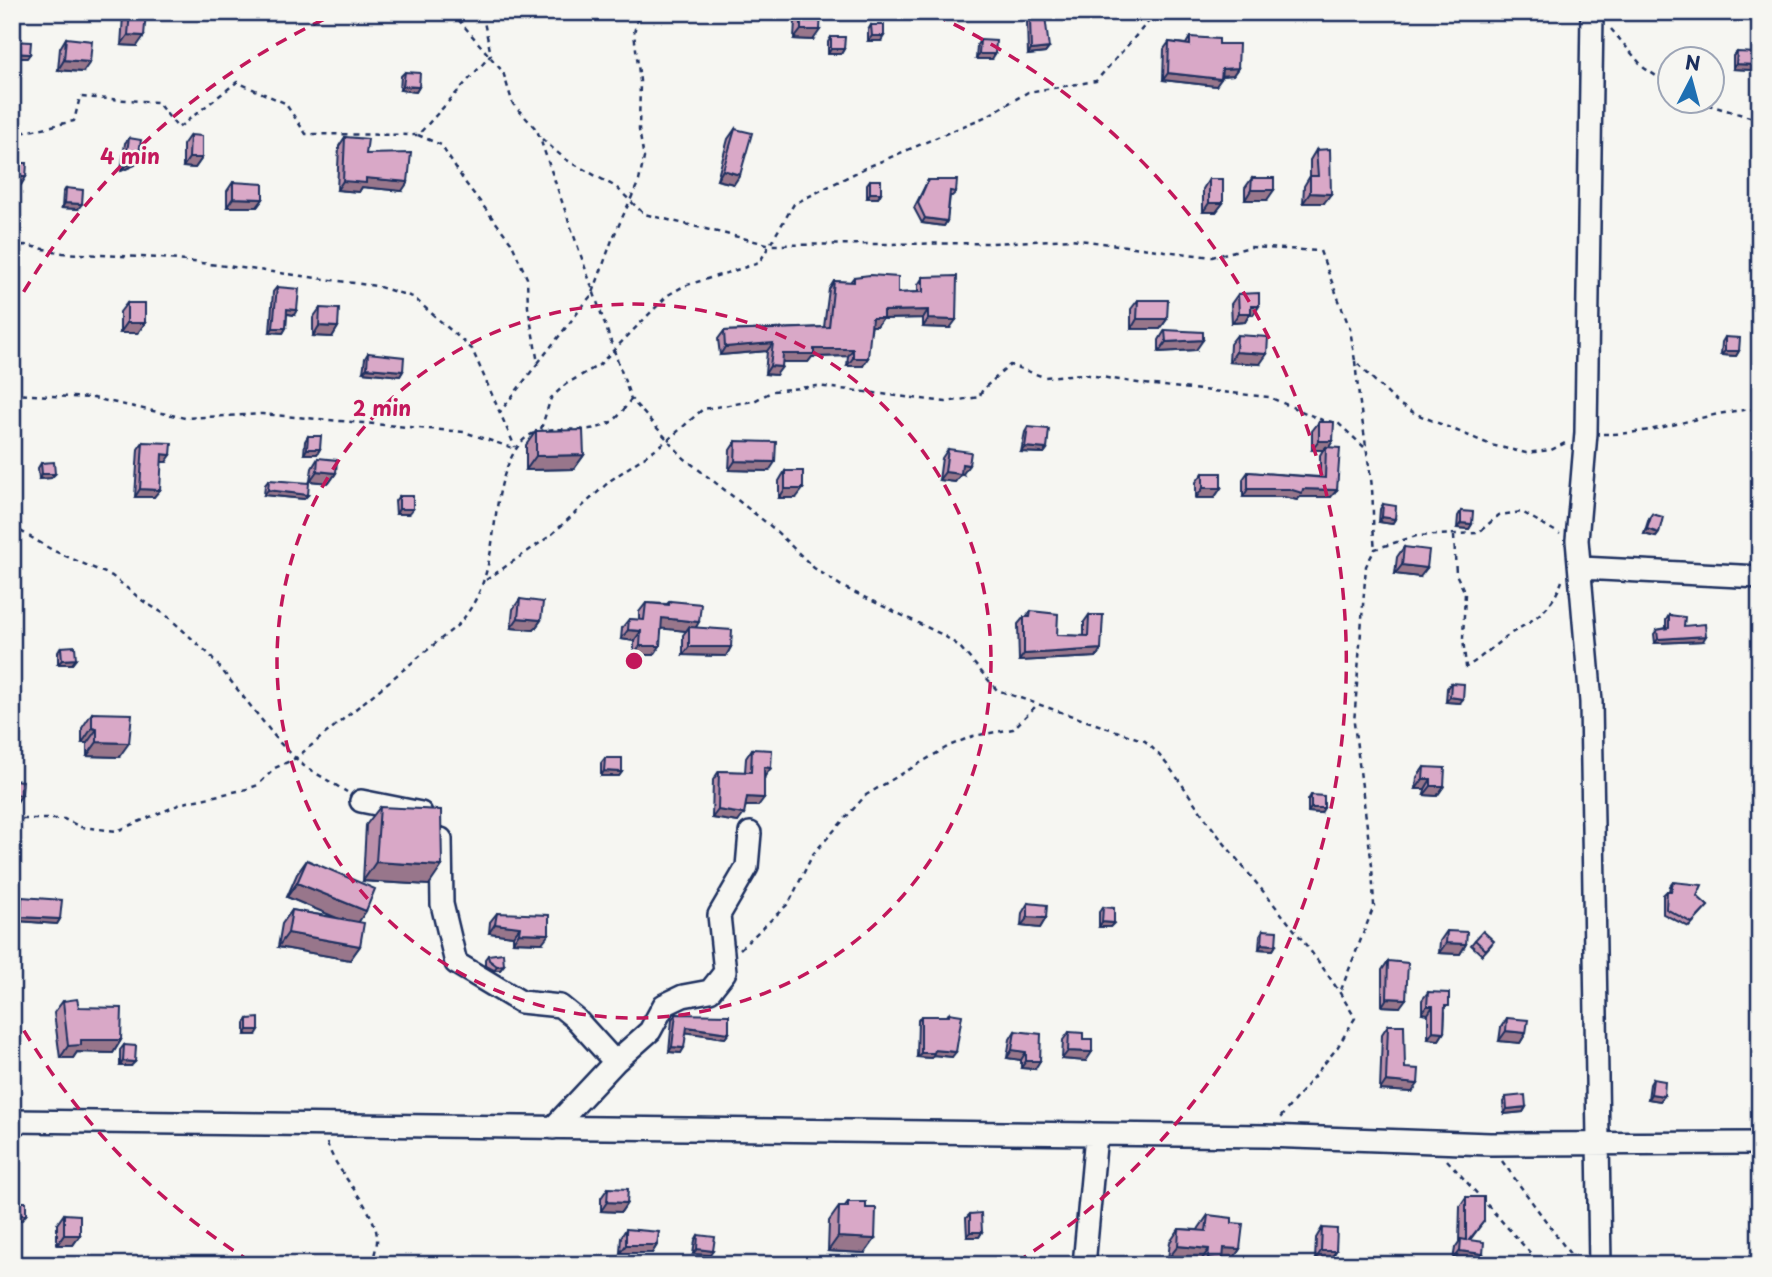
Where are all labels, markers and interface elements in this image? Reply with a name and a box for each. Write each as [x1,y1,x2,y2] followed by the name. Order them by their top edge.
[1656,46,1726,116] north arrow
[1684,47,1702,77] text: N
[100,139,160,171] text: 4 min
[353,391,411,423] text: 2 min
[622,649,646,673] centre of rings

